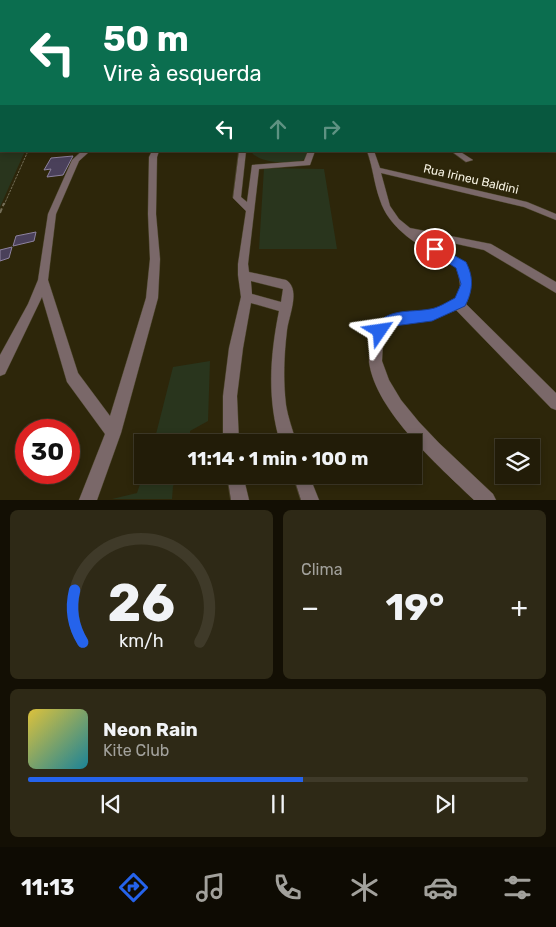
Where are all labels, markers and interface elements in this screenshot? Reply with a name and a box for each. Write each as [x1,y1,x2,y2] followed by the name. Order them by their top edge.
[103,18,189,60] text: 50 m
[20,20,85,85] icon: left
[103,60,262,87] text: Vire à esquerda
[211,115,239,143] icon: left
[264,115,292,143] icon: ahead
[317,115,345,143] icon: right
[422,161,520,197] street label: Rua Irineu Baldini
[414,228,456,270] pin
[421,235,449,263] icon: arrive
[353,304,405,356] position arrow
[15,419,80,484] speed limit sign: 30
[495,439,540,484] map controls
[495,439,540,484] button: layers
[188,447,368,470] text: 11:14 · 1 min · 100 m
[301,560,342,579] text: Clima
[108,572,175,634] text: 26
[385,584,444,630] text: 19°
[301,591,319,624] text: −
[511,591,528,624] text: +
[119,630,164,651] text: km/h
[103,718,198,741] text: Neon Rain
[103,741,169,760] text: Kite Club
[97,790,125,818] icon: previous
[264,790,292,818] icon: pause
[431,790,459,818] icon: next
[116,870,151,905] icon: directions
[193,870,228,905] icon: music
[270,870,305,905] icon: phone
[347,870,382,905] icon: climate
[423,870,458,905] icon: car
[500,870,535,905] icon: filters
[21,874,75,901] text: 11:13

